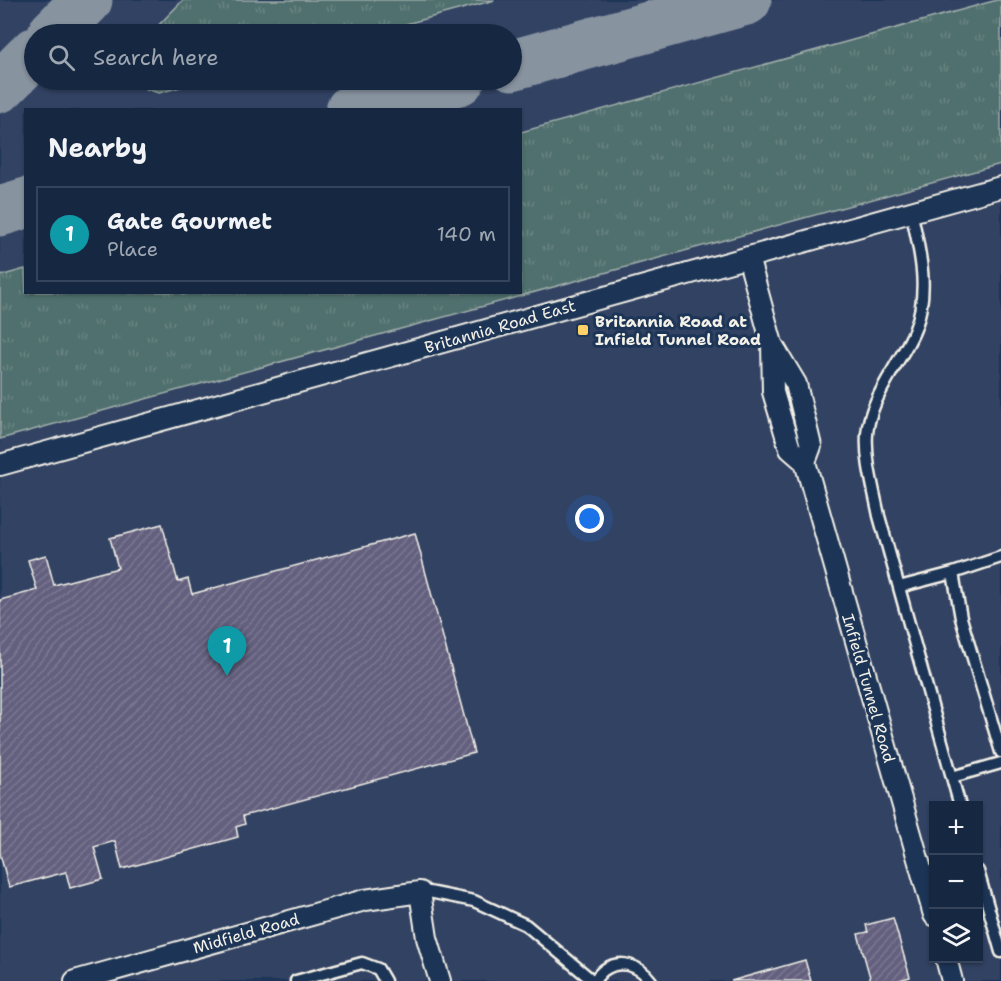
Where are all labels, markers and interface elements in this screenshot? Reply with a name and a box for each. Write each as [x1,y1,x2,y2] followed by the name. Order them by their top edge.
[24,24,522,90] search box
[45,41,78,74] icon: search
[93,43,219,72] text: Search here
[48,130,147,165] text: Nearby
[107,207,272,236] text: Gate Gourmet
[65,221,74,247] text: 1
[437,221,496,247] text: 140 m
[107,236,158,262] text: Place
[422,295,578,358] street label: Britannia Road East
[595,311,761,350] place label: Britannia Road at Infield Tunnel Road
[576,323,590,337] marker: Britannia Road at Infield Tunnel Road
[575,504,604,533] your location
[837,611,900,765] street label: Infield Tunnel Road
[208,626,246,676] pin: 1
[929,801,983,963] map controls
[929,801,983,855] button: +
[929,855,983,909] button: −
[191,908,302,959] street label: Midfield Road
[929,909,983,963] button: layers

